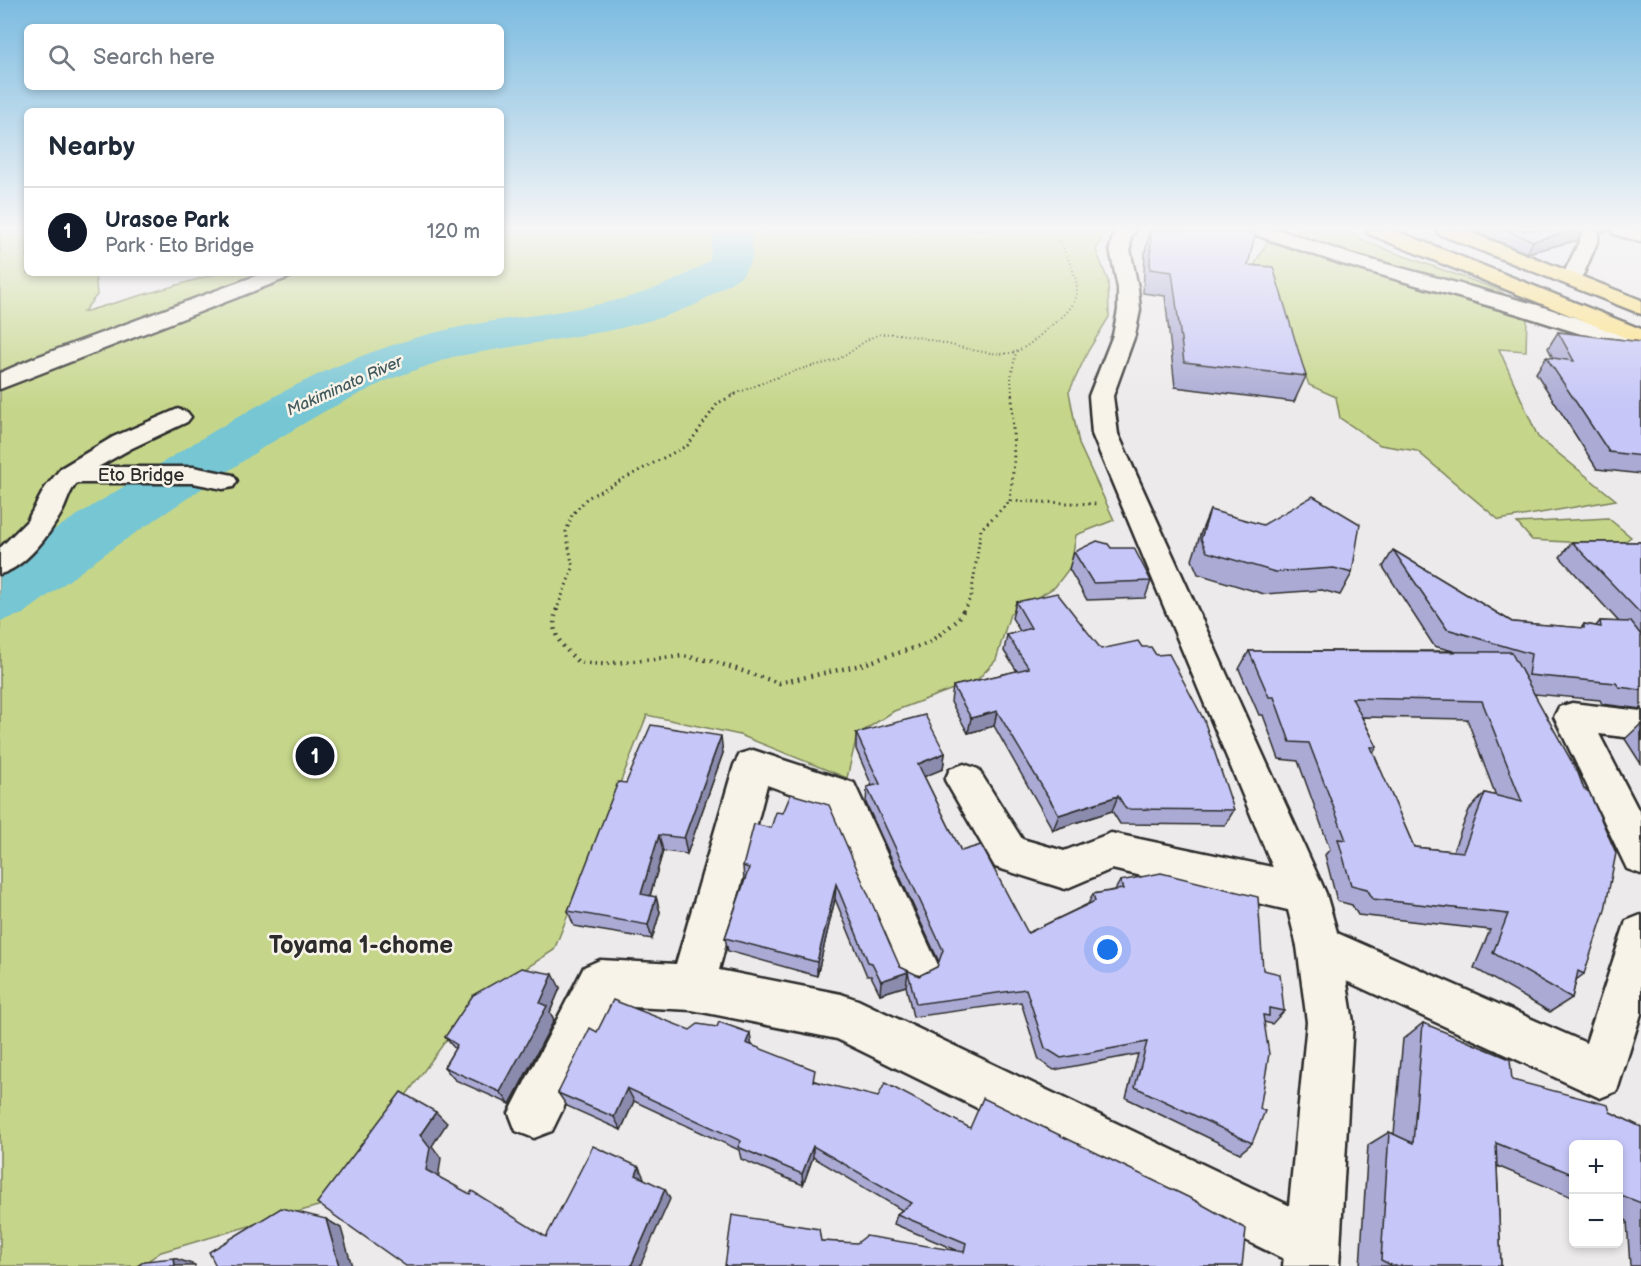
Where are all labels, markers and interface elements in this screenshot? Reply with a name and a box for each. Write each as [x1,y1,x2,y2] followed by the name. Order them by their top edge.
[24,24,504,90] search box
[45,41,78,74] icon: search
[93,44,215,71] text: Search here
[48,132,135,163] text: Nearby
[105,207,229,234] text: Urasoe Park
[63,220,72,244] text: 1
[427,220,480,244] text: 120 m
[105,234,254,258] text: Park · Eto Bridge
[284,352,406,420] water label: Makiminato River
[98,465,185,486] street label: Eto Bridge
[296,734,334,778] pin: 1
[269,931,453,960] district label: Toyama 1-chome
[1093,935,1122,964] your location
[1569,1140,1623,1248] map controls
[1569,1140,1623,1194] button: +
[1569,1194,1623,1248] button: −

